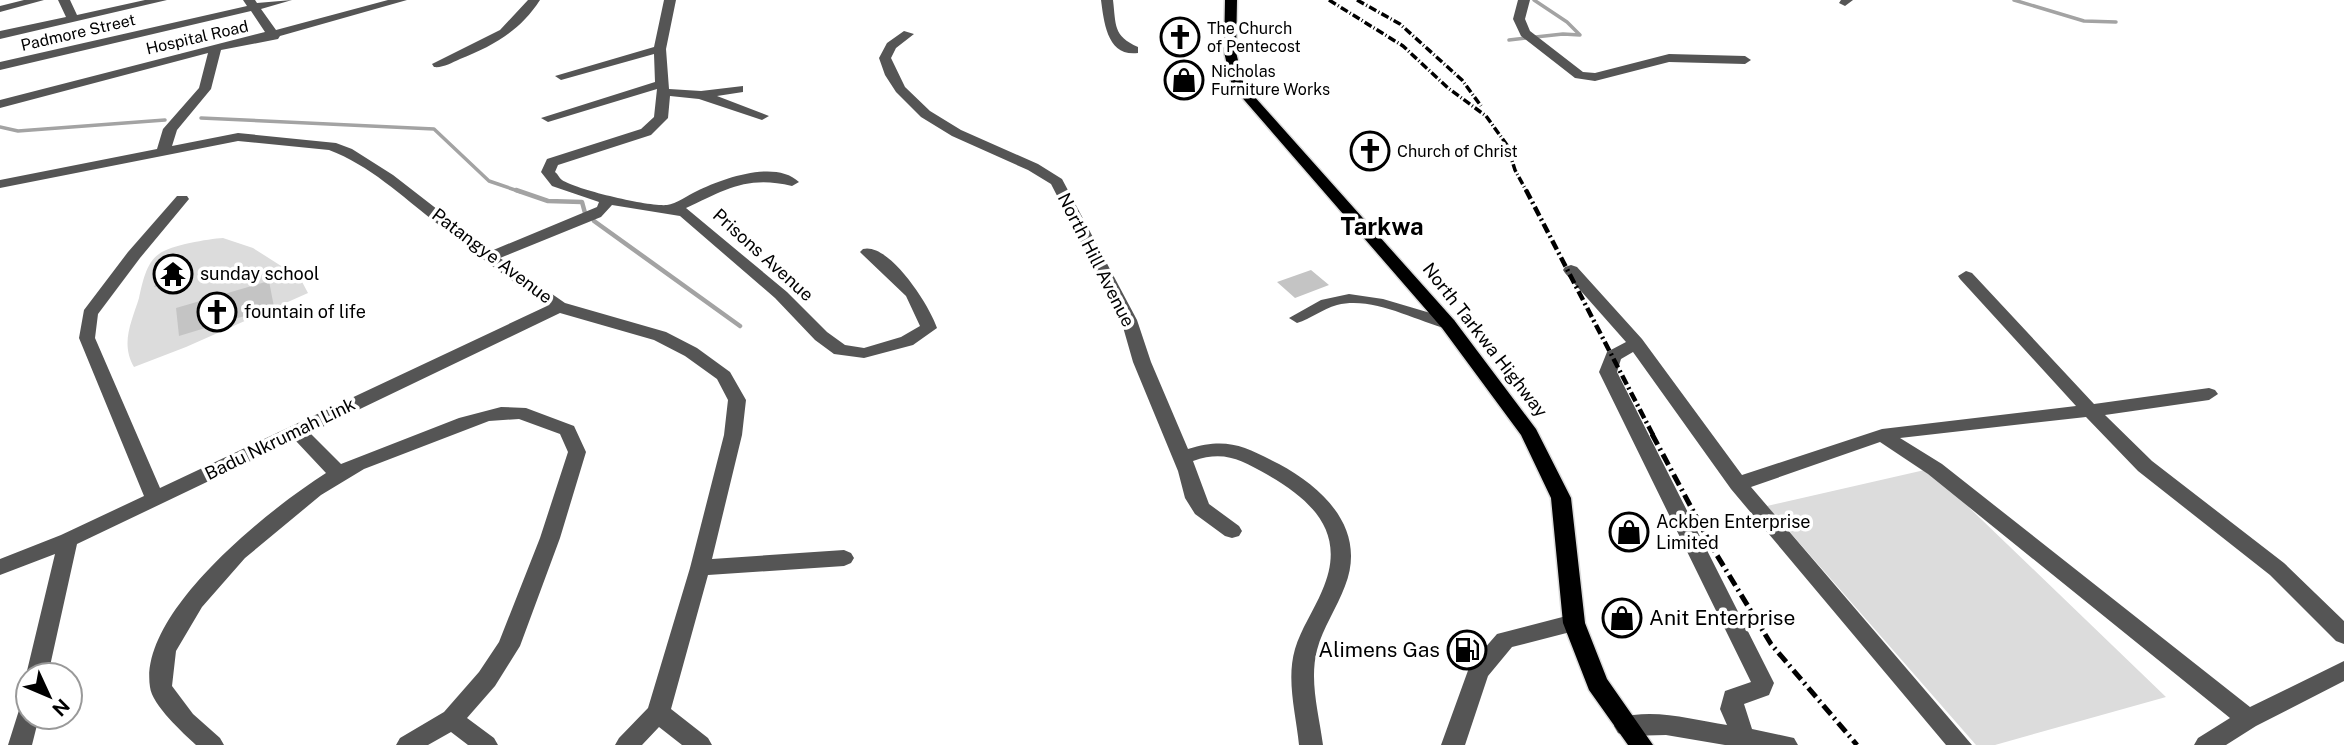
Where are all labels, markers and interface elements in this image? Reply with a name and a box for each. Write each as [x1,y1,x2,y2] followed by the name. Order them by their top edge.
[19,10,137,55] street label: Padmore Street
[144,16,250,58] street label: Hospital Road
[1159,16,1201,58] church icon: The Church of Pentecost
[1207,19,1301,56] place label: The Church of Pentecost
[1163,59,1205,101] shop icon: Nicholas Furniture Works
[1211,62,1330,99] place label: Nicholas Furniture Works
[1349,130,1391,172] church icon: Church of Christ
[1397,142,1518,161] place label: Church of Christ
[1054,189,1139,330] street label: North Hill Avenue
[428,204,557,308] street label: Patangye Avenue
[709,204,818,305] street label: Prisons Avenue
[1340,212,1424,240] district label: Tarkwa
[152,253,194,295] temple icon: sunday school
[1419,258,1552,421] street label: North Tarkwa Highway
[200,263,319,284] place label: sunday school
[196,291,238,333] church icon: fountain of life
[244,301,366,322] place label: fountain of life
[201,393,358,484] street label: Badu Nkrumah Link
[1608,511,1650,553] shop icon: Ackben Enterprise Limited
[1656,511,1810,553] place label: Ackben Enterprise Limited
[1601,597,1643,639] shop icon: Anit Enterprise
[1649,605,1795,630] place label: Anit Enterprise
[1446,629,1488,671] fuel station icon: Alimens Gas
[1318,637,1440,662] place label: Alimens Gas
[14,661,84,731] north arrow
[48,695,74,721] text: N

